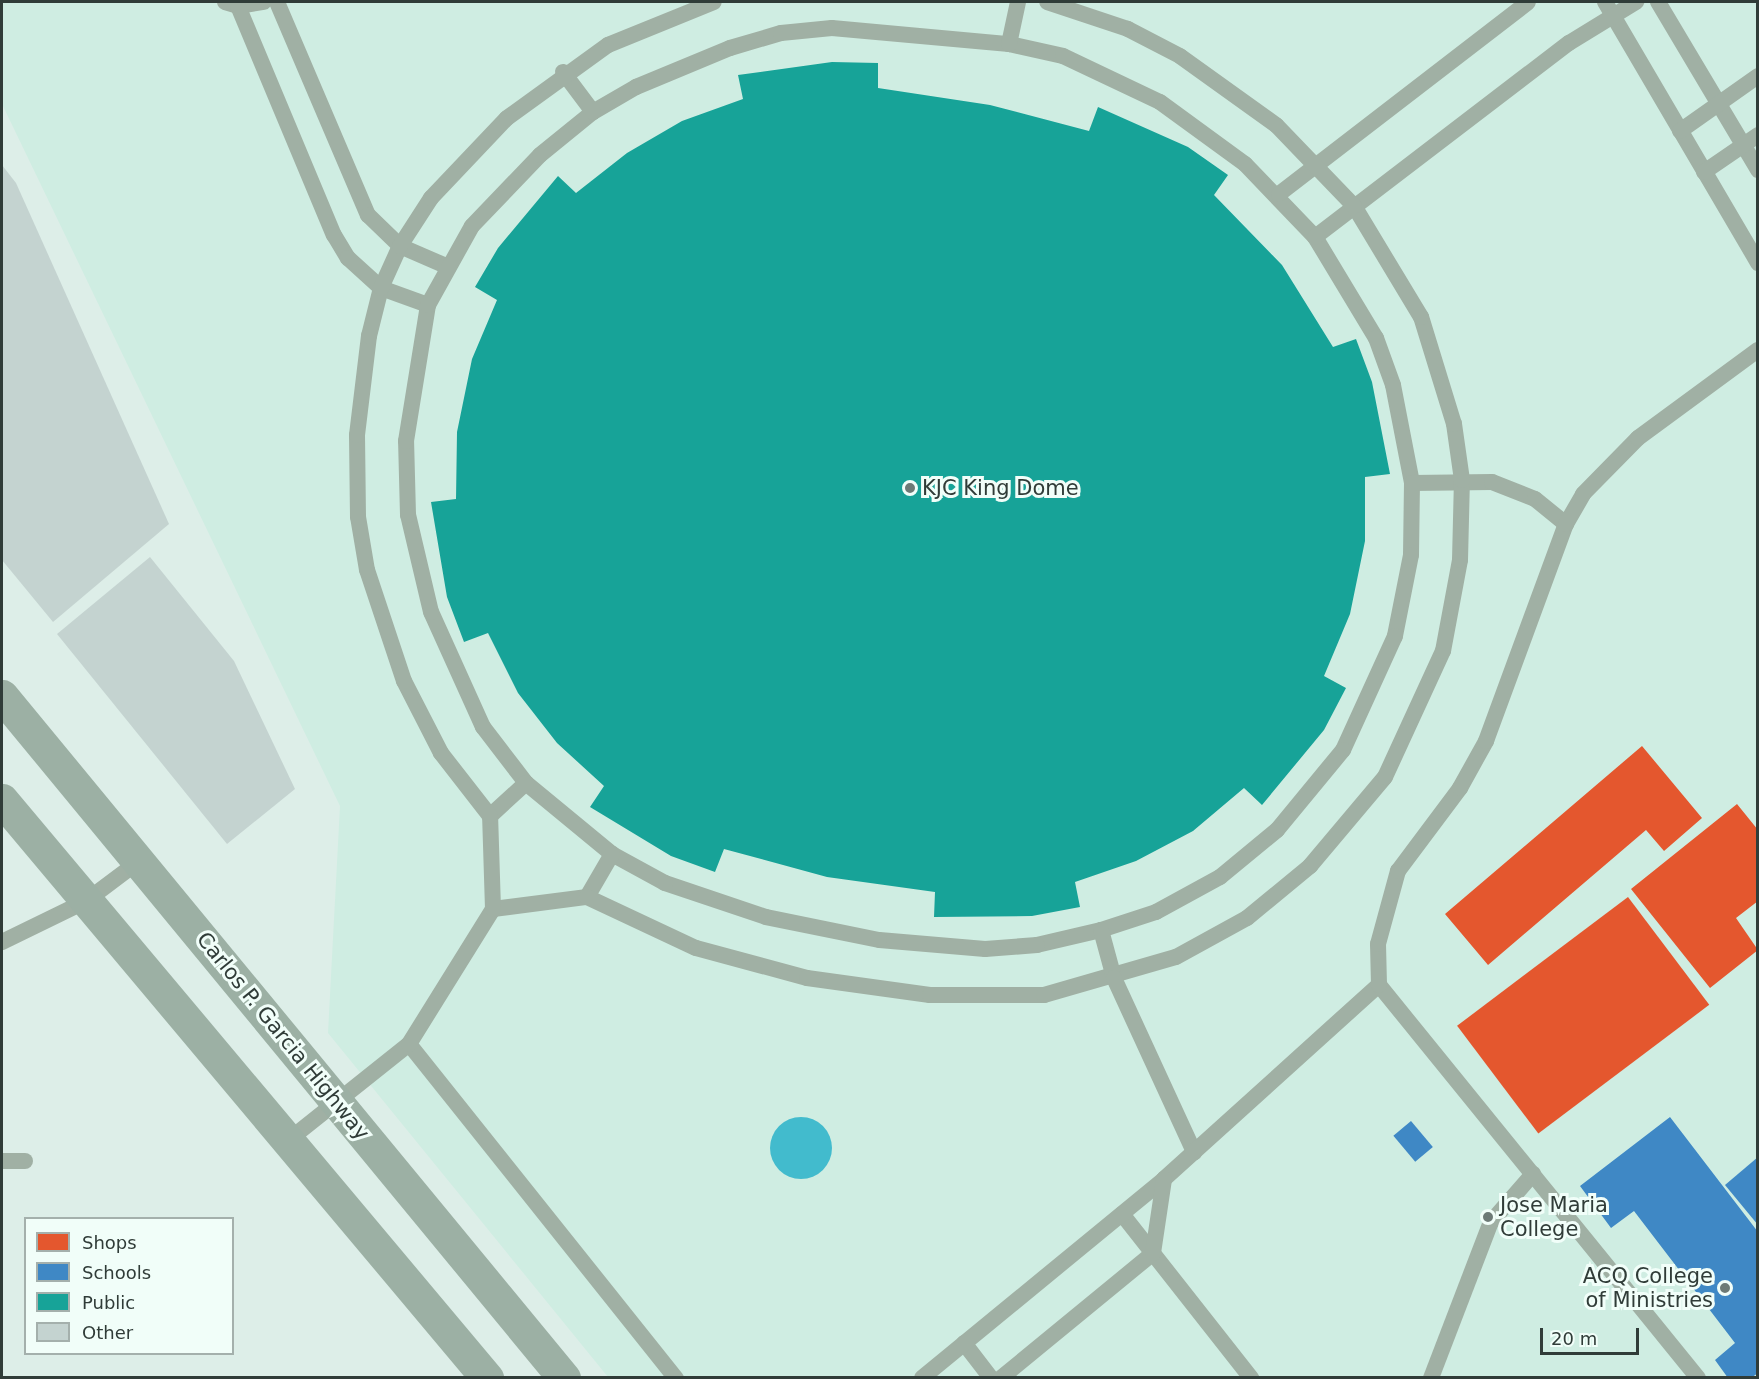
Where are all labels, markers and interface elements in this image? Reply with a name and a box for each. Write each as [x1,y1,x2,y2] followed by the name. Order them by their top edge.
[922,475,1079,501] place label: KJC King Dome
[903,481,917,495] marker: KJC King Dome
[191,927,375,1145] street label: Carlos P. Garcia Highway
[1500,1192,1608,1242] place label: Jose Maria College
[1481,1210,1495,1224] marker: Jose Maria College
[24,1217,234,1355] legend
[82,1232,137,1253] text: Shops
[82,1262,151,1283] text: Schools
[1583,1263,1713,1313] place label: ACQ College of Ministries
[1718,1281,1732,1295] marker: ACQ College of Ministries
[82,1292,135,1313] text: Public
[1543,1316,1642,1354] scale bar
[82,1322,133,1343] text: Other
[1551,1328,1597,1349] text: 20 m

